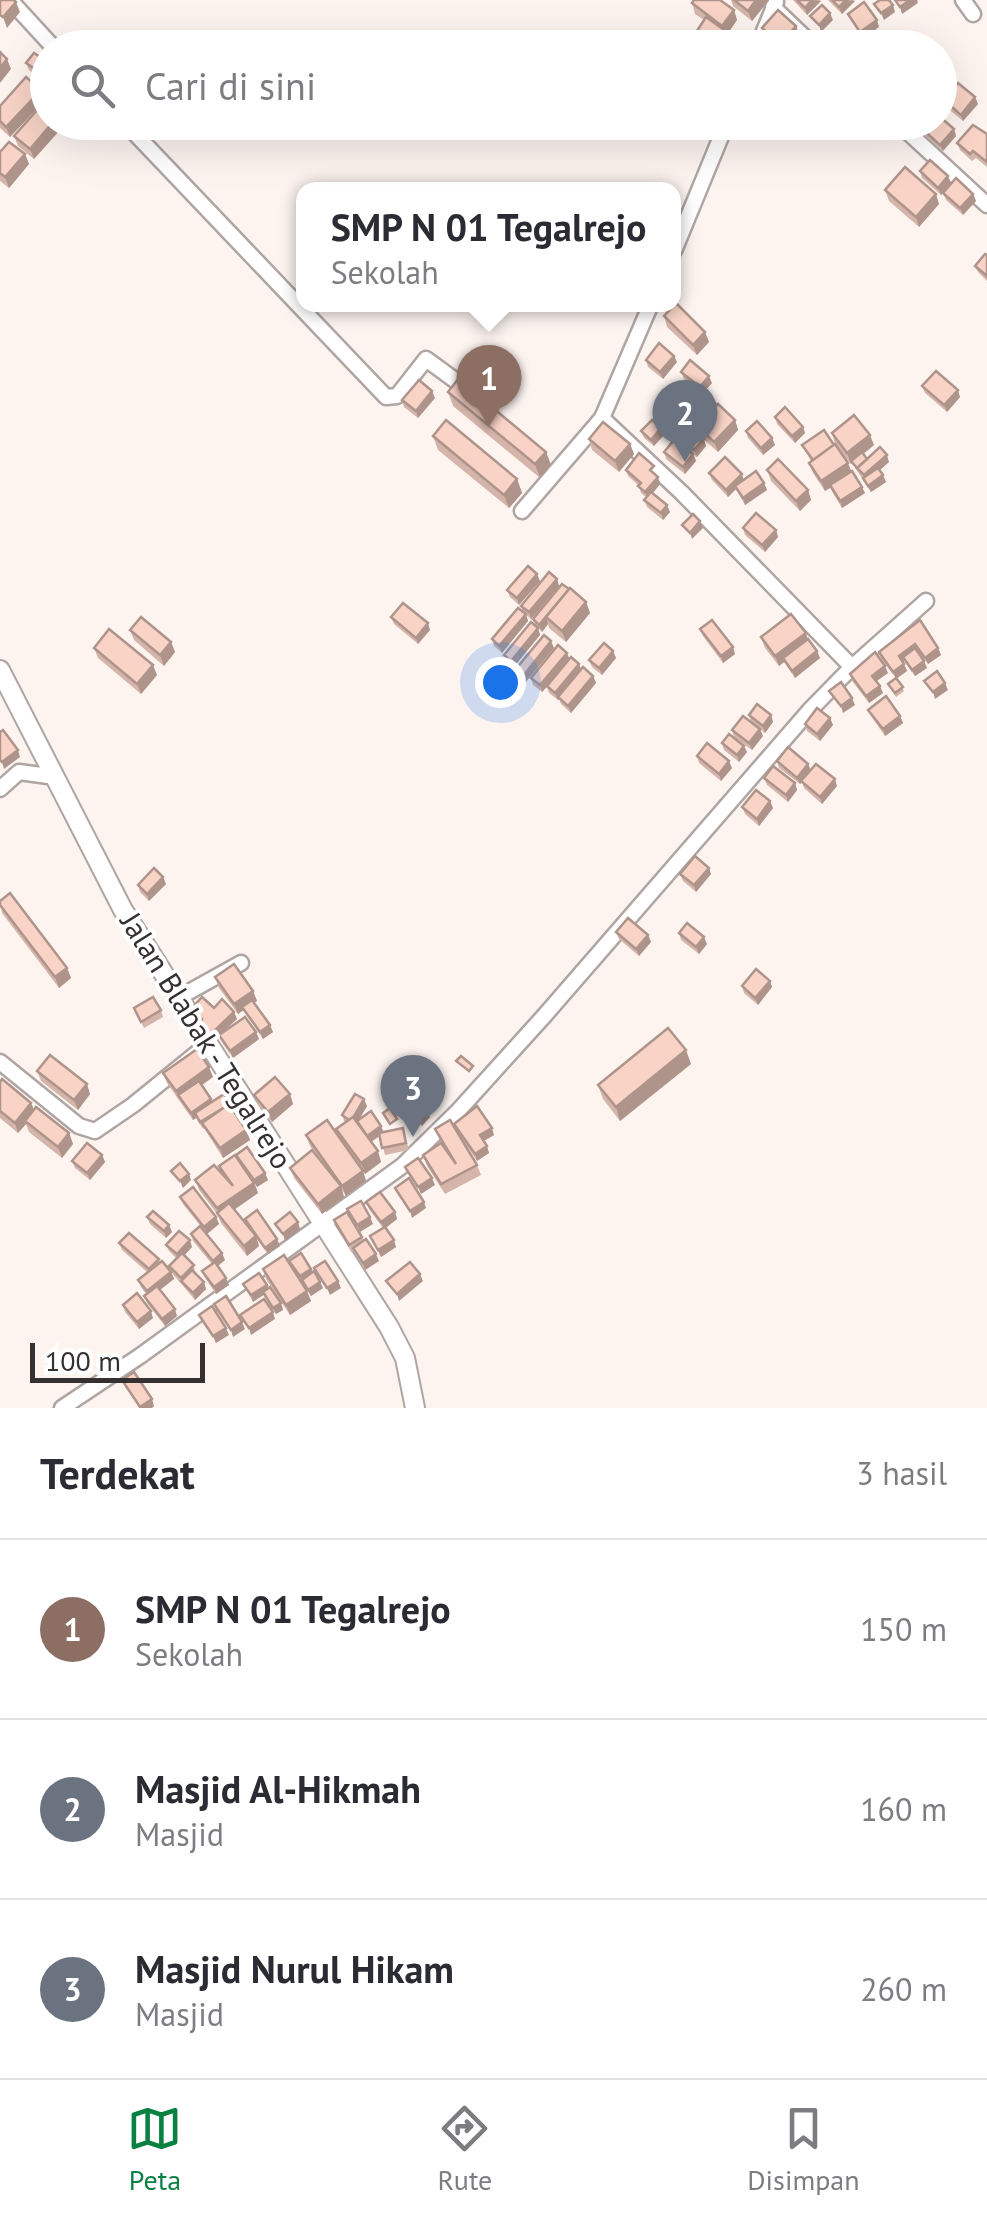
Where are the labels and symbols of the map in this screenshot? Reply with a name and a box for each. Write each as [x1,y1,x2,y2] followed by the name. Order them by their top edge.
[456,344,522,427] pin: 1
[652,380,718,462] pin: 2
[475,657,526,708] your location
[111,903,302,1176] street label: Jalan Blabak - Tegalrejo
[380,1054,446,1137] pin: 3
[30,1338,205,1382] scale bar

